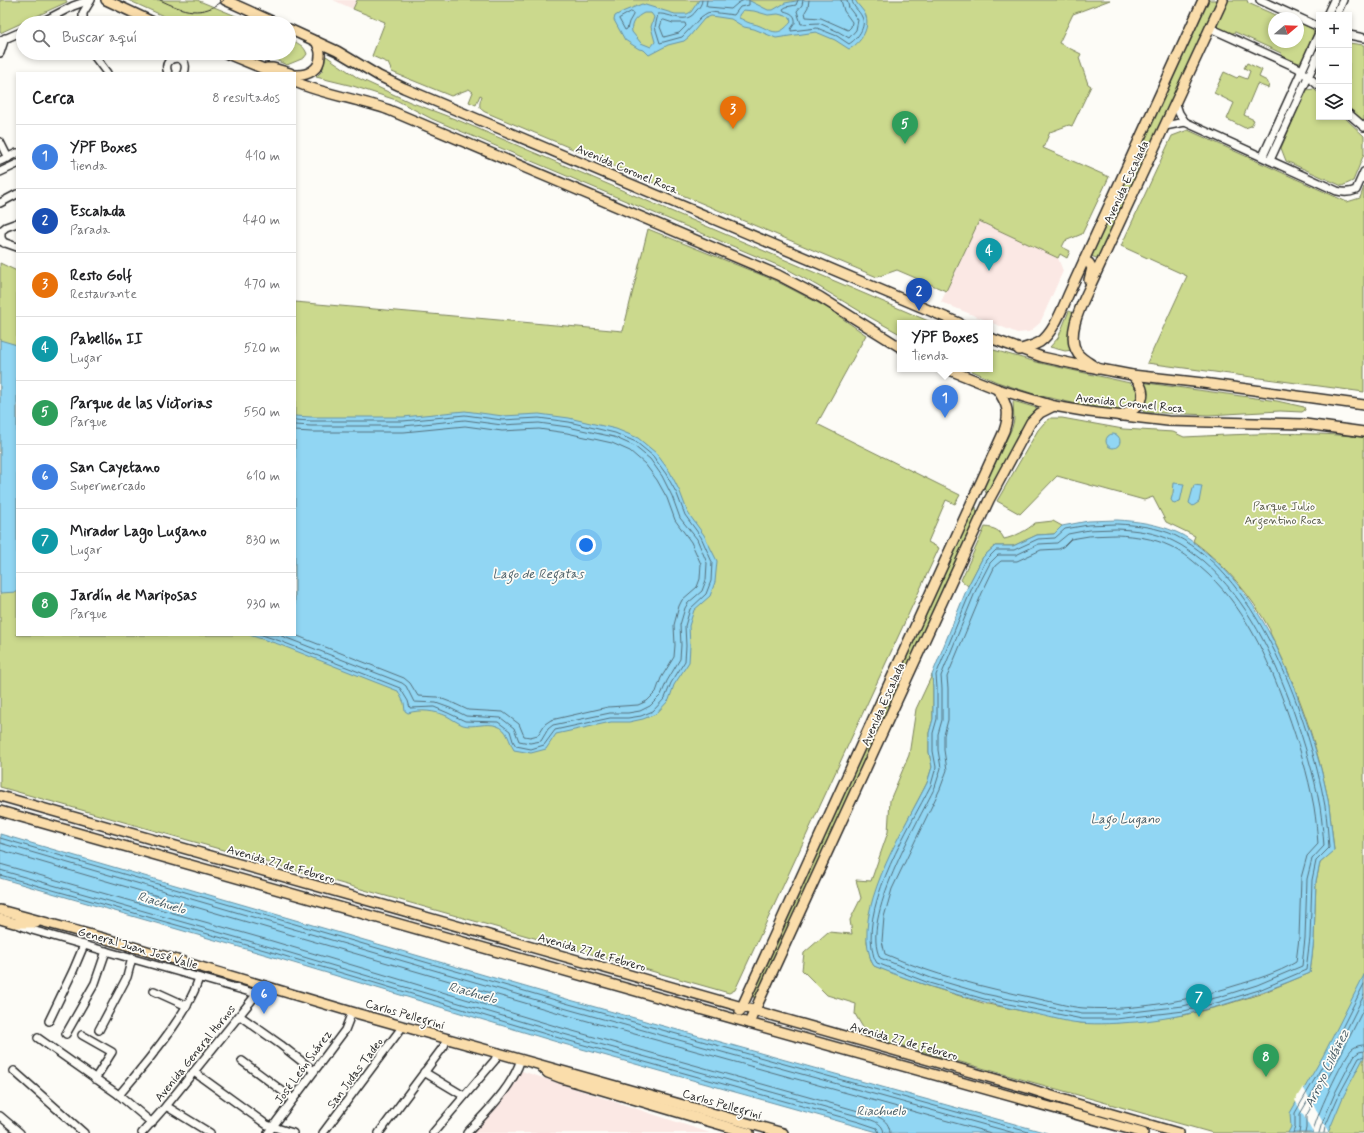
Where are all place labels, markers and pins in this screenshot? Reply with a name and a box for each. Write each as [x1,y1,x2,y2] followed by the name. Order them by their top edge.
[720,96,746,129] pin: 3
[892,111,918,144] pin: 5
[976,238,1002,271] pin: 4
[906,278,932,311] pin: 2
[932,385,958,418] pin: 1
[251,981,277,1014] pin: 6
[1186,984,1212,1017] pin: 7
[1253,1044,1279,1077] pin: 8

